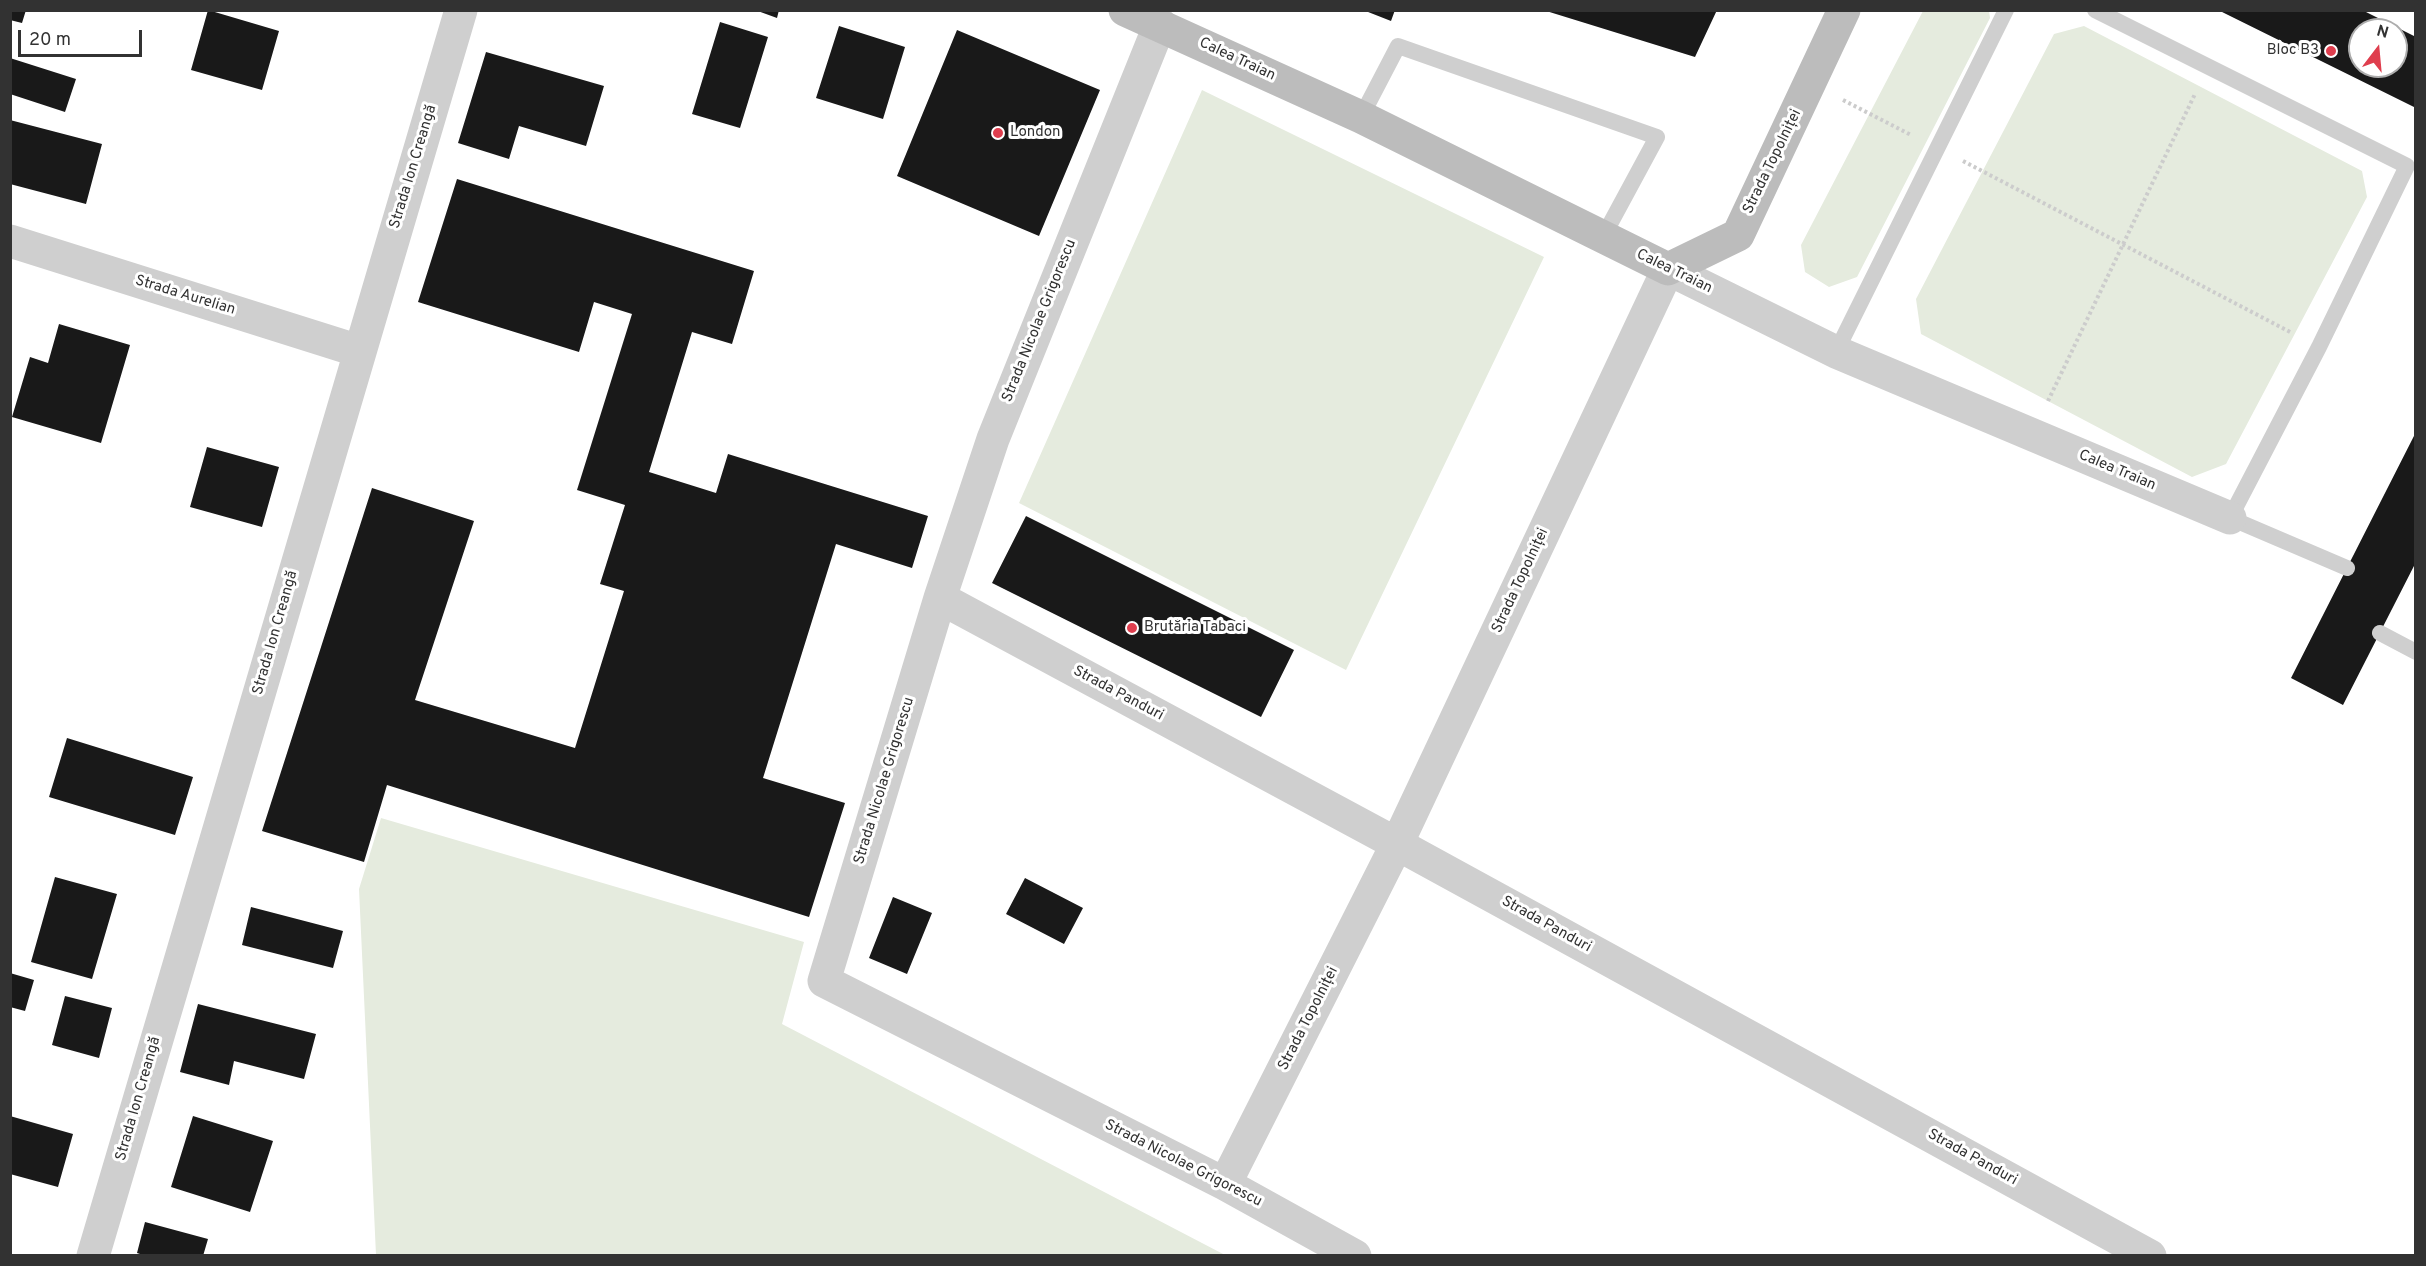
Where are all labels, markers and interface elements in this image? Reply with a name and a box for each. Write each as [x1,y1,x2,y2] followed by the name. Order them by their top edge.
[21,18,146,56] scale bar
[2348,18,2408,78] north arrow
[2374,21,2391,44] text: N
[29,29,71,52] text: 20 m
[1196,34,1278,86] street label: Calea Traian
[2267,42,2319,60] place label: Bloc B3
[2324,44,2338,58] marker: Bloc B3
[387,103,441,231] street label: Strada Ion Creangă
[1740,107,1806,217] street label: Strada Topolniței
[1010,124,1061,142] place label: London
[991,126,1005,140] marker: London
[999,237,1081,405] street label: Strada Nicolae Grigorescu
[1633,246,1715,298] street label: Calea Traian
[133,272,237,320] street label: Strada Aurelian
[2076,447,2158,495] street label: Calea Traian
[1489,526,1553,636] street label: Strada Topolniței
[250,569,302,697] street label: Strada Ion Creangă
[1144,619,1246,637] place label: Brutăria Tabaci
[1125,621,1139,635] marker: Brutăria Tabaci
[1070,663,1166,725] street label: Strada Panduri
[851,695,919,867] street label: Strada Nicolae Grigorescu
[1498,893,1594,957] street label: Strada Panduri
[1275,964,1343,1074] street label: Strada Topolniței
[113,1035,165,1163] street label: Strada Ion Creangă
[1101,1116,1265,1212] street label: Strada Nicolae Grigorescu
[1924,1126,2020,1190] street label: Strada Panduri

